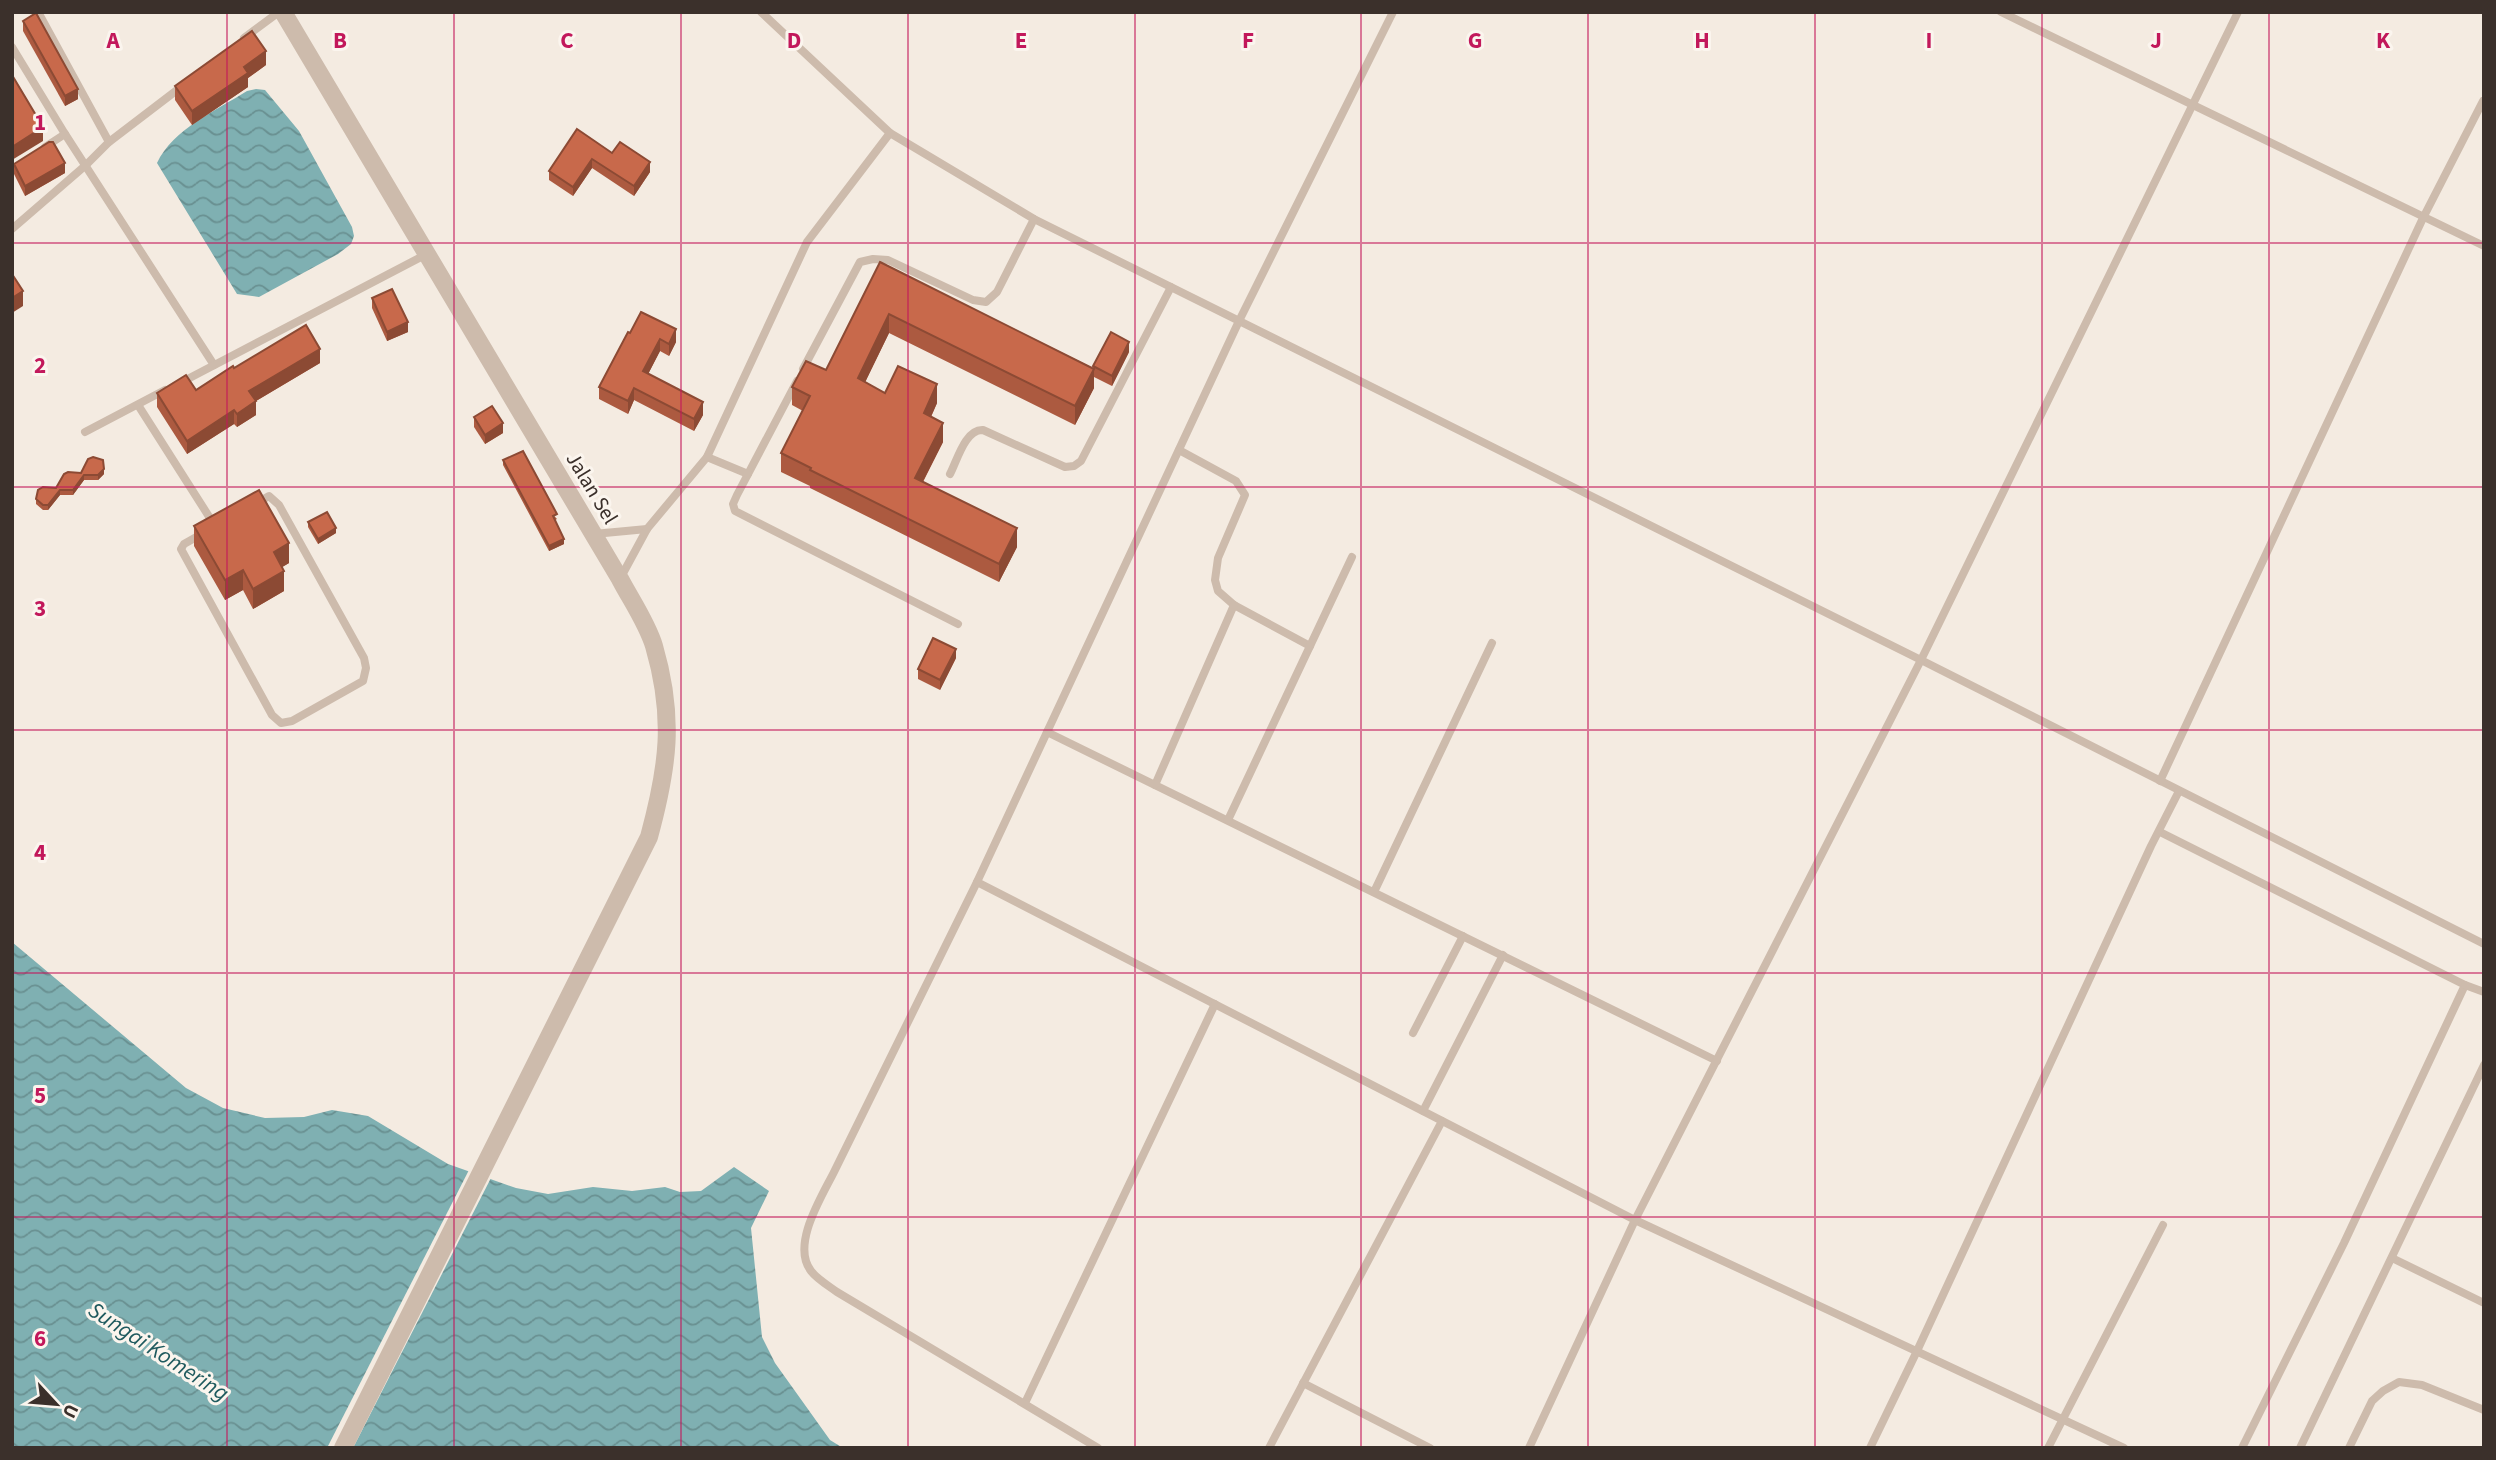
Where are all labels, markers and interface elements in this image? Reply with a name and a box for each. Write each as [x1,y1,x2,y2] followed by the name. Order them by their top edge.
[105,24,120,57] text: A
[333,24,347,57] text: B
[560,24,574,57] text: C
[787,24,801,57] text: D
[1015,24,1027,57] text: E
[1242,24,1254,57] text: F
[1468,24,1482,57] text: G
[1694,24,1710,57] text: H
[1926,24,1932,57] text: I
[2150,24,2162,57] text: J
[2376,24,2391,57] text: K
[34,106,46,139] text: 1
[34,349,46,382] text: 2
[559,446,625,530] street label: Jalan Sel
[34,592,46,625] text: 3
[34,836,46,869] text: 4
[34,1079,46,1112] text: 5
[82,1294,236,1409] water label: Sungai Komering
[34,1322,46,1355] text: 6
[21,1369,91,1439] north arrow
[55,1399,85,1422] text: U

